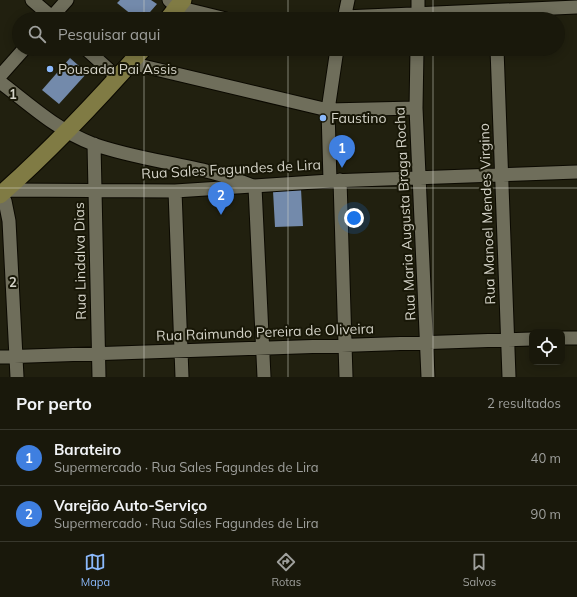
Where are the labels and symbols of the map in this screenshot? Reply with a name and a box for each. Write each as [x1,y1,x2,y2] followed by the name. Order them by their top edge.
[58,60,177,78] place label: Pousada Pai Assis
[45,64,55,74] marker: Pousada Pai Assis
[9,86,17,102] text: 1
[390,107,420,321] street label: Rua Maria Augusta Braga Rocha
[331,109,386,127] place label: Faustino
[318,113,328,123] marker: Faustino
[475,123,499,305] street label: Rua Manoel Mendes Virgino
[329,135,355,168] pin: 1
[141,155,321,183] street label: Rua Sales Fagundes de Lira
[208,182,234,215] pin: 2
[70,202,90,320] street label: Rua Lindalva Dias
[344,208,364,228] your location
[9,274,17,290] text: 2
[156,319,374,345] street label: Rua Raimundo Pereira de Oliveira

